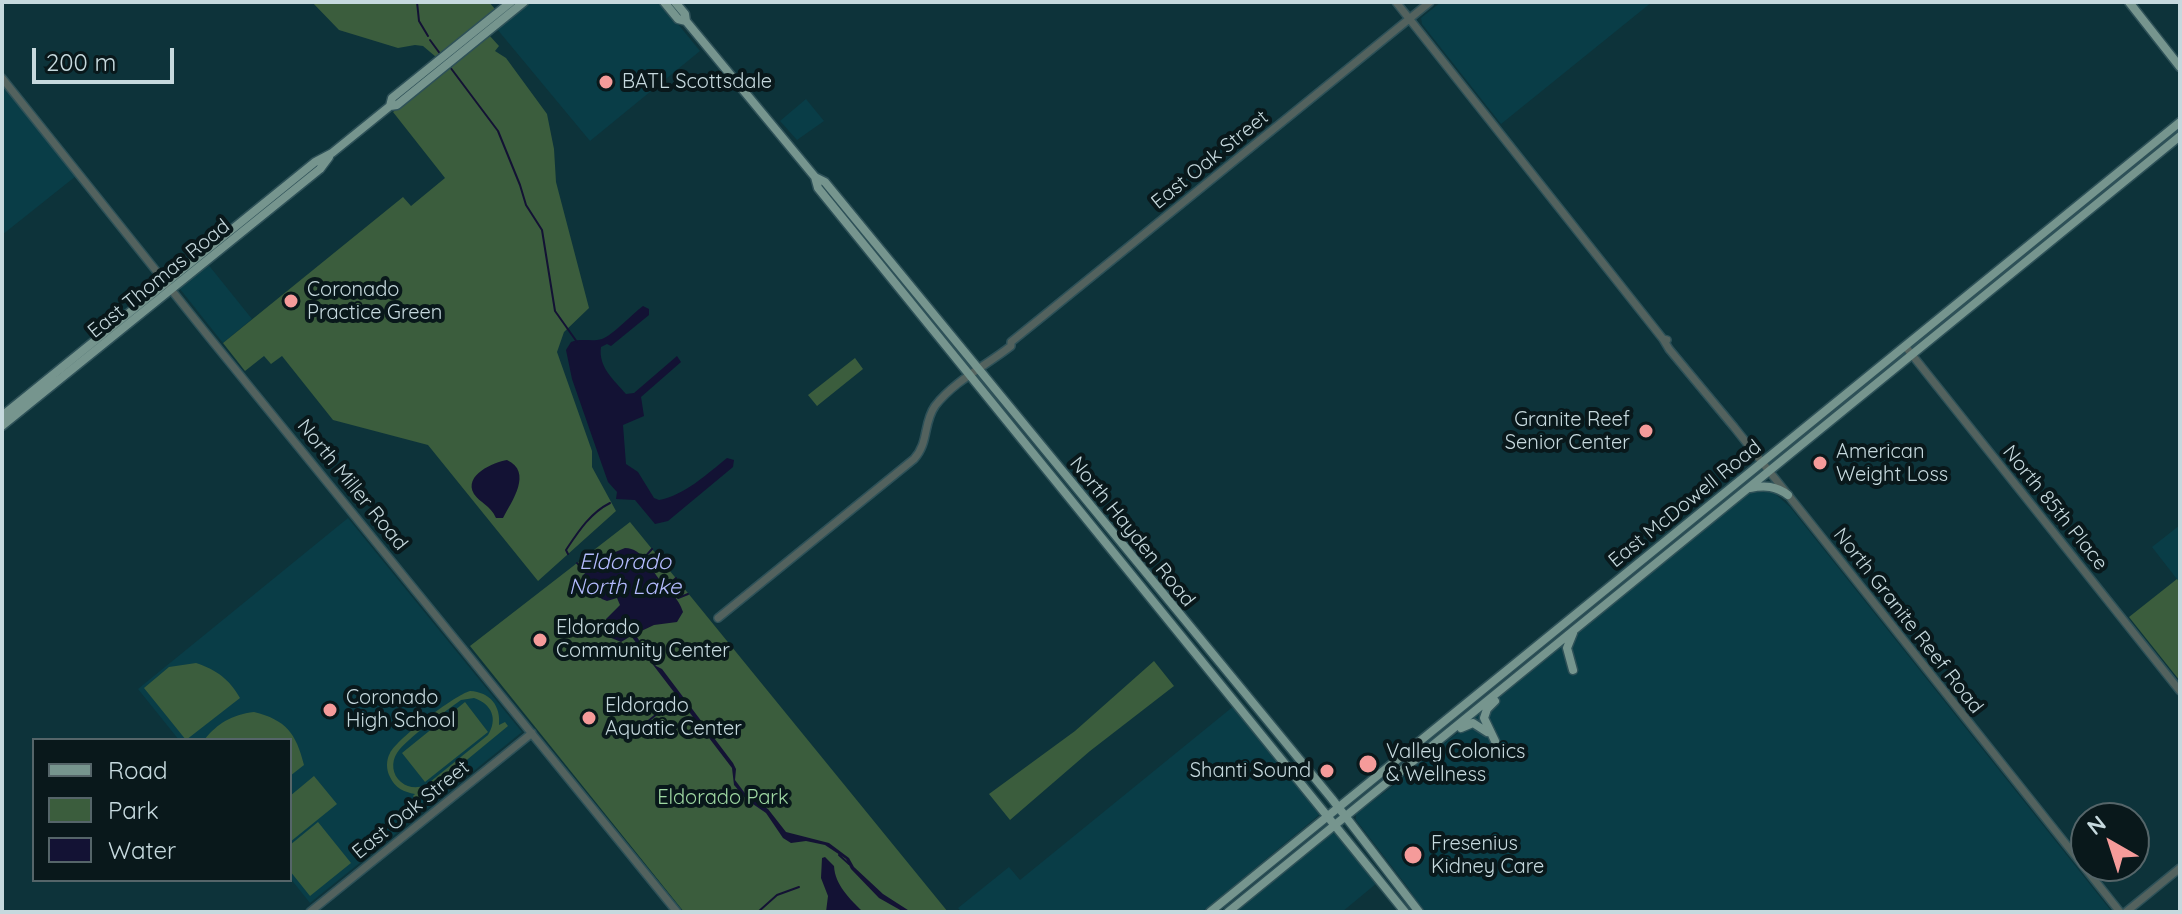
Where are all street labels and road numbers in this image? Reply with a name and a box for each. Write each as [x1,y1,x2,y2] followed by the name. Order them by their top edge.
[1147,106,1273,214] street label: East Oak Street
[83,214,235,344] street label: East Thomas Road
[292,415,412,555] street label: North Miller Road
[1604,435,1766,573] street label: East McDowell Road
[1997,441,2113,575] street label: North 85th Place
[1064,452,1200,612] street label: North Hayden Road
[1828,523,1988,719] street label: North Granite Reef Road
[348,756,474,864] street label: East Oak Street

